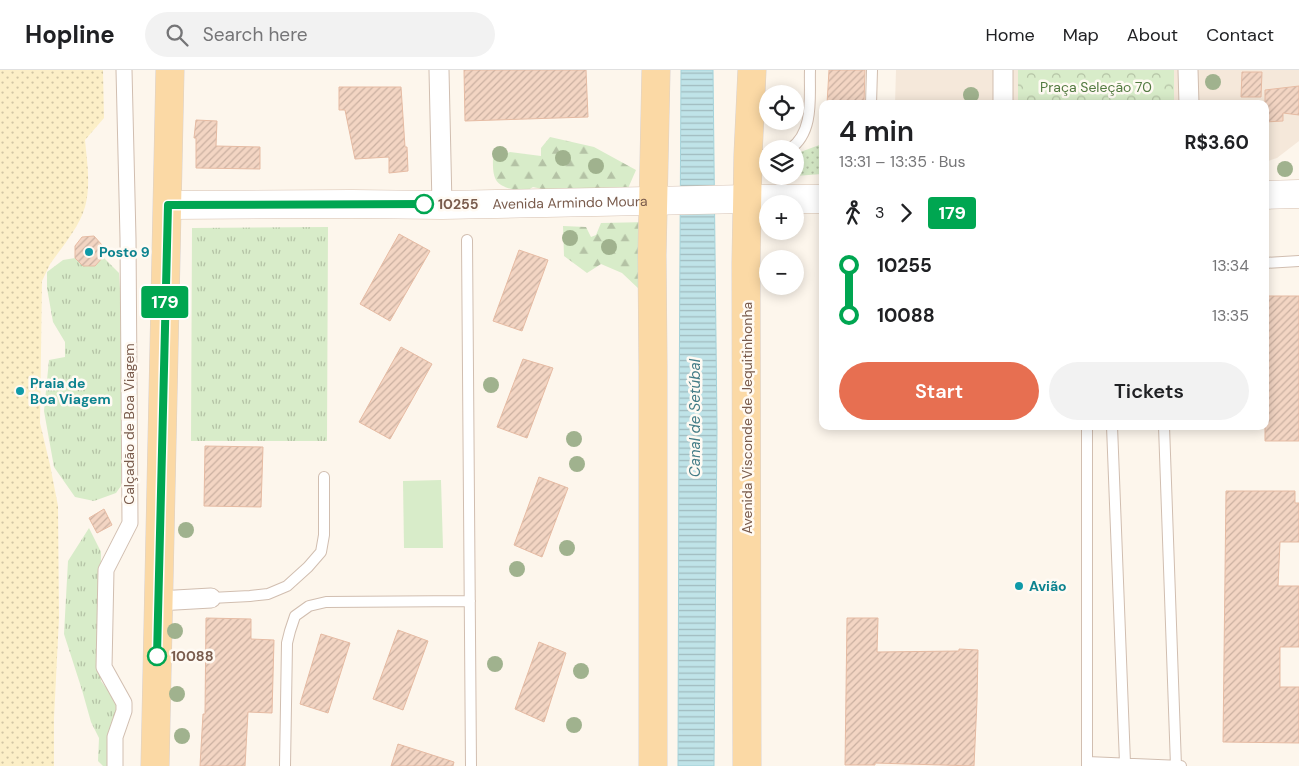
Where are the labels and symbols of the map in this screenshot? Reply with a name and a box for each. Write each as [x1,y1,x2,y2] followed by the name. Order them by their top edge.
[1040,78,1152,96] park label: Praça Seleção 70
[492,192,648,213] street label: Avenida Armindo Moura
[414,194,434,214] marker: 10255
[438,195,478,213] place label: 10255
[99,243,150,261] place label: Posto 9
[83,246,95,258] marker: Posto 9
[136,286,194,318] line badge: 179
[738,302,756,534] street label: Avenida Visconde de Jequitinhonha
[120,343,138,505] street label: Calçadão de Boa Viagem
[685,358,705,477] water label: Canal de Setúbal
[30,374,111,408] place label: Praia de Boa Viagem
[14,385,26,397] marker: Praia de Boa Viagem
[1029,577,1067,595] place label: Avião
[1013,580,1025,592] marker: Avião
[147,646,167,666] marker: 10088
[171,647,214,665] place label: 10088

